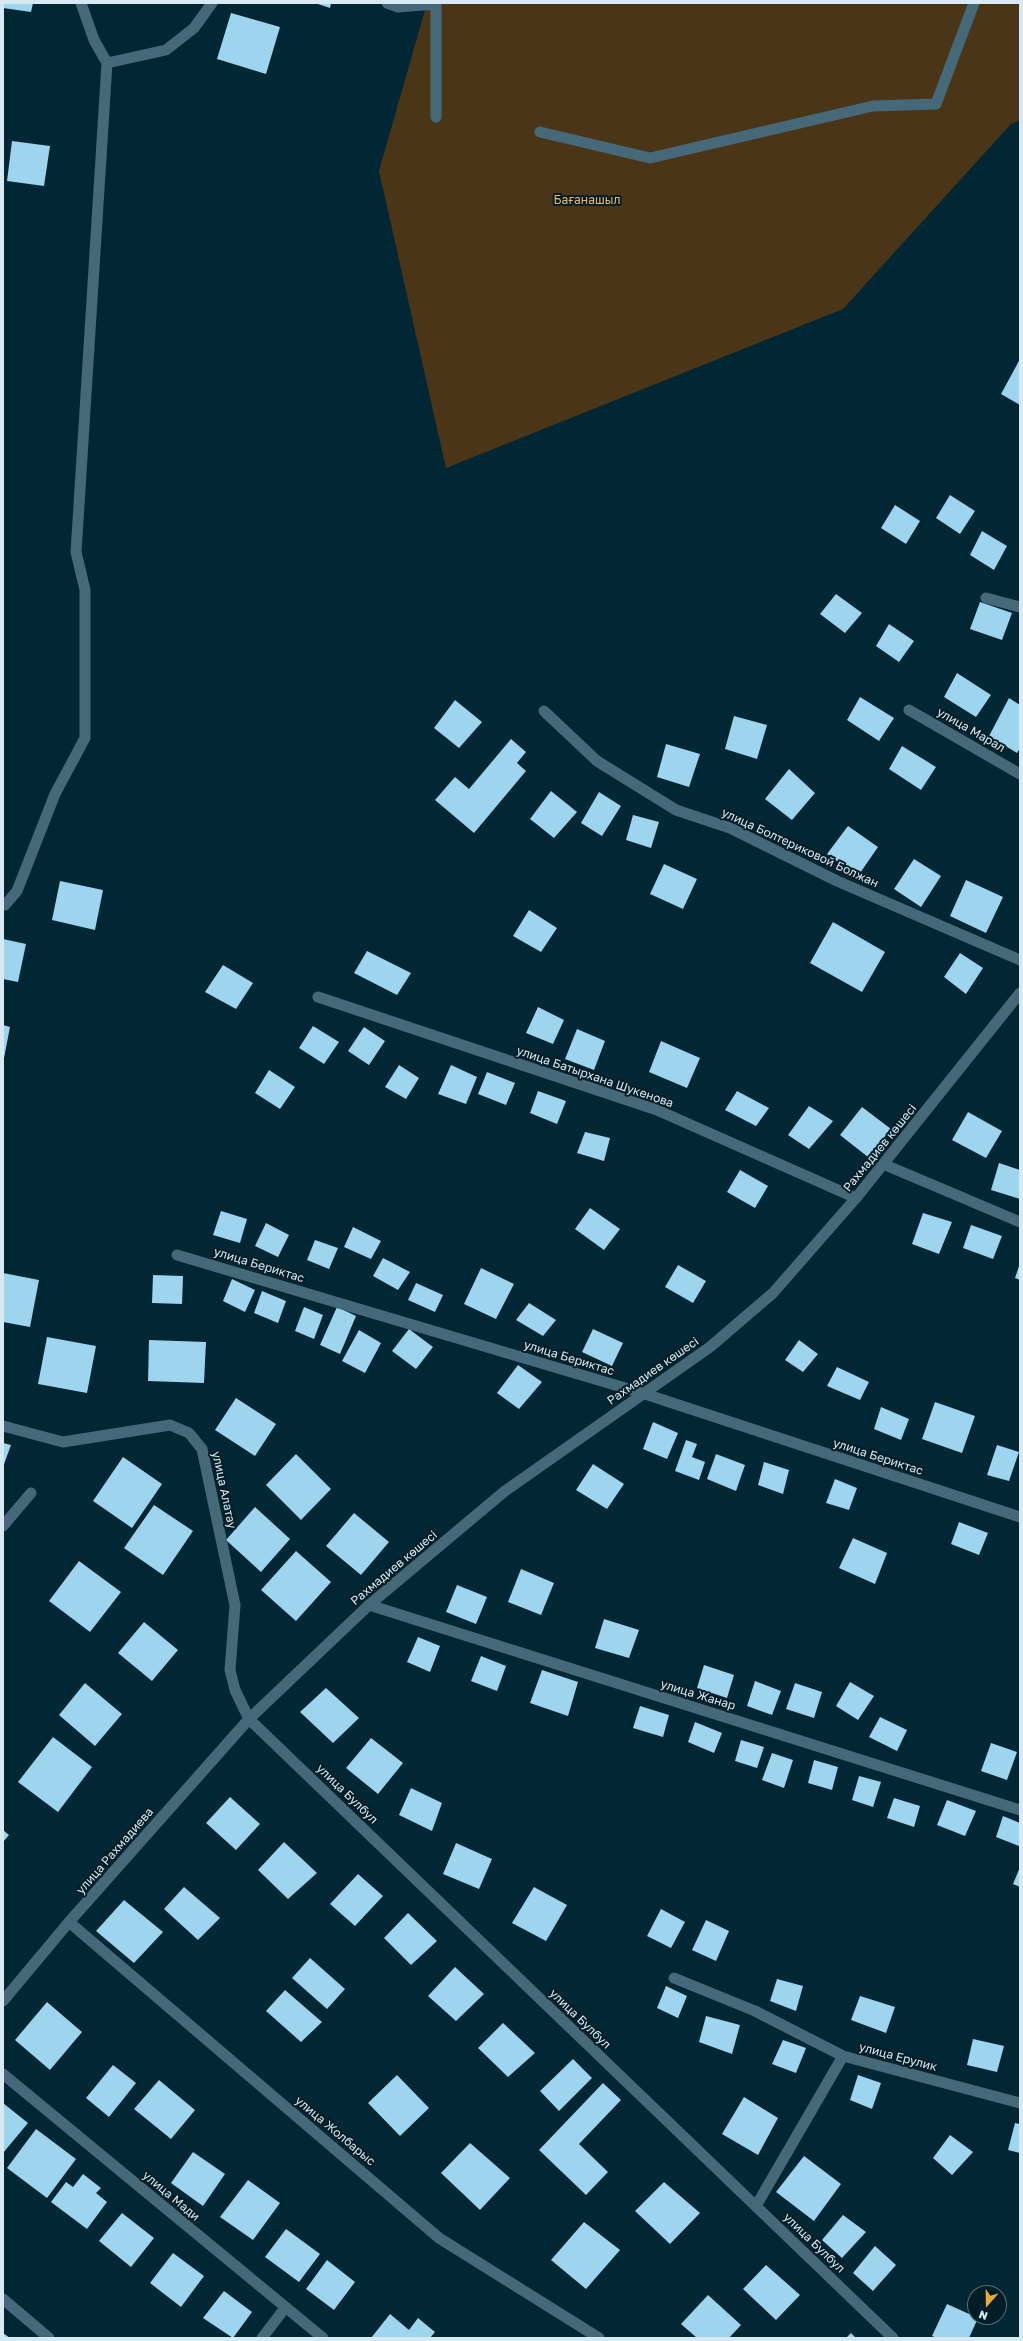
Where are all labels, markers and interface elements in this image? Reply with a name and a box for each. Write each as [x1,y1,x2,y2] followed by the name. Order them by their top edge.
[554,193,620,207] park label: Бағанашыл
[934,705,1008,755] street label: улица Марал
[719,805,881,891] street label: улица Болтериковой Болжан
[515,1043,675,1111] street label: улица Батырхана Шукенова
[840,1101,920,1195] street label: Рахмадиев көшесі
[212,1244,306,1286] street label: улица Бериктас
[605,1334,701,1408] street label: Рахмадиев көшесі
[522,1337,616,1379] street label: улица Бериктас
[831,1436,925,1478] street label: улица Бериктас
[209,1450,239,1530] street label: улица Алатау
[348,1528,440,1608] street label: Рахмадиев көшесі
[659,1677,737,1713] street label: улица Жанар
[313,1761,381,1827] street label: улица Булбул
[74,1805,156,1897] street label: улица Рахмадиева
[546,1986,614,2052] street label: улица Булбул
[857,2040,939,2074] street label: улица Ерулик
[292,2093,378,2169] street label: улица Жолбарыс
[140,2168,202,2224] street label: улица Мади
[780,2210,848,2276] street label: улица Булбул
[967,2285,1007,2325] north arrow
[977,2308,989,2323] text: N

